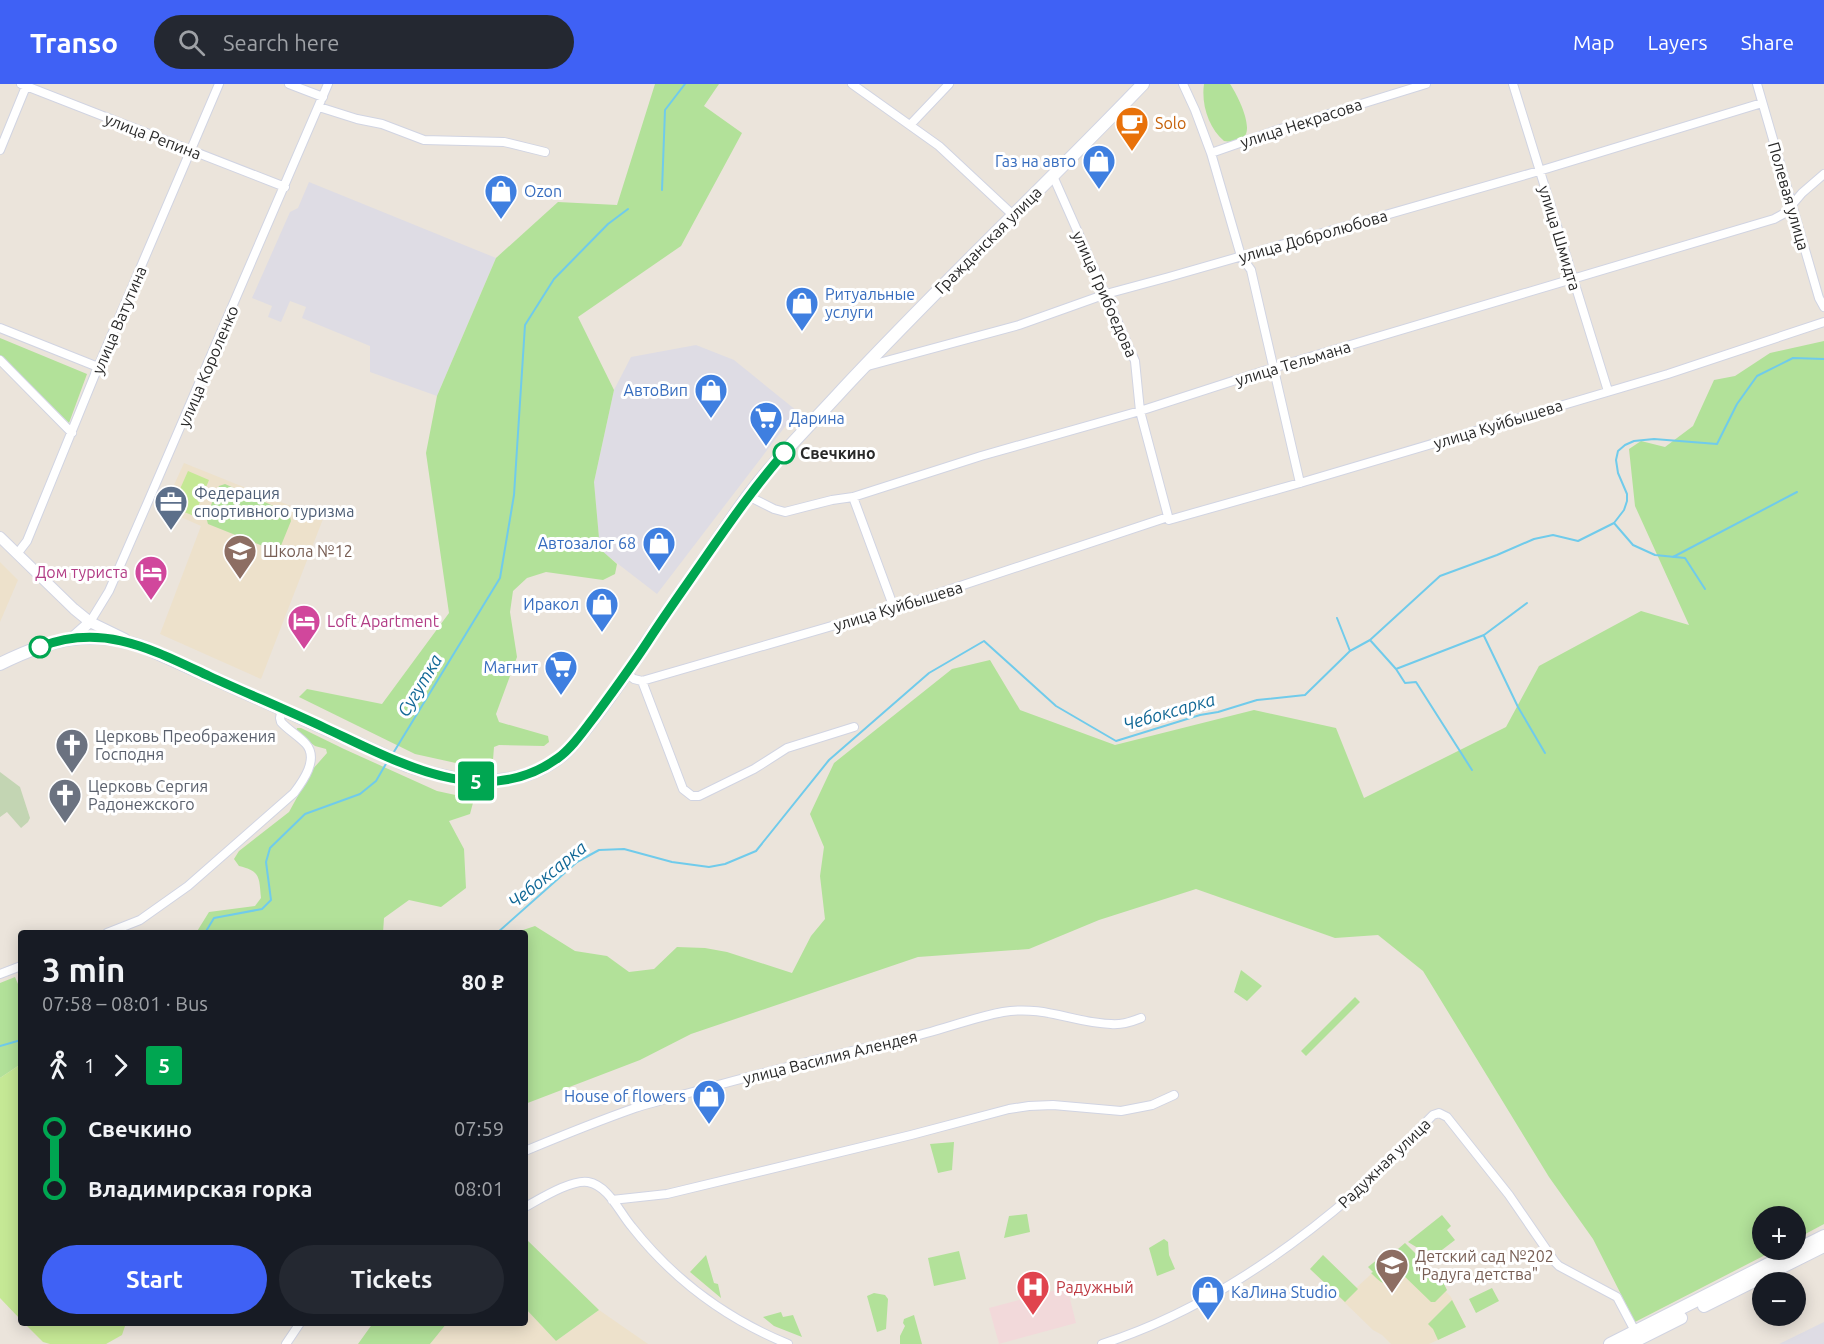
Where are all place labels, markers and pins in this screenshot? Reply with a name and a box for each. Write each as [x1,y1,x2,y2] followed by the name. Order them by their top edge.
[1114,105,1150,152] cafe icon: Solo
[1155,114,1186,132] place label: Solo
[1081,143,1117,190] shop icon: Газ на авто
[995,152,1076,170] place label: Газ на авто
[483,173,519,220] shop icon: Ozon
[524,182,562,200] place label: Ozon
[784,285,820,332] shop icon: Ритуальные услуги
[825,285,915,321] place label: Ритуальные услуги
[693,372,729,419] shop icon: АвтоВип
[623,381,688,399] place label: АвтоВип
[748,400,784,447] supermarket icon: Дарина
[789,409,845,427] place label: Дарина
[773,442,795,464] marker: Свечкино
[800,444,876,462] place label: Свечкино
[153,484,189,531] office icon: Федерация спортивного туризма
[194,484,354,520] place label: Федерация спортивного туризма
[641,525,677,572] shop icon: Автозалог 68
[222,533,258,580] school or university icon: Школа №12
[538,534,636,552] place label: Автозалог 68
[263,542,353,560] place label: Школа №12
[133,554,169,601] hotel icon: Дом туриста
[35,563,128,581] place label: Дом туриста
[584,586,620,633] shop icon: Иракол
[523,595,579,613] place label: Иракол
[286,603,322,650] hotel icon: Loft Apartment
[327,612,440,630] place label: Loft Apartment
[29,636,51,658] unlabelled marker
[543,649,579,696] supermarket icon: Магнит
[484,658,538,676] place label: Магнит
[54,727,90,774] church icon: Церковь Преображения Господня
[95,727,276,763] place label: Церковь Преображения Господня
[47,777,83,824] church icon: Церковь Сергия Радонежского
[88,777,208,813] place label: Церковь Сергия Радонежского
[691,1078,727,1125] shop icon: House of flowers
[564,1087,686,1105] place label: House of flowers
[1374,1247,1410,1294] school or university icon: Детский сад №202 "Радуга детства"
[1415,1247,1554,1283] place label: Детский сад №202 "Радуга детства"
[1015,1269,1051,1316] hospital icon: Радужный
[1190,1274,1226,1321] shop icon: КаЛина Studio
[1056,1278,1134,1296] place label: Радужный
[1231,1283,1337,1301] place label: КаЛина Studio

